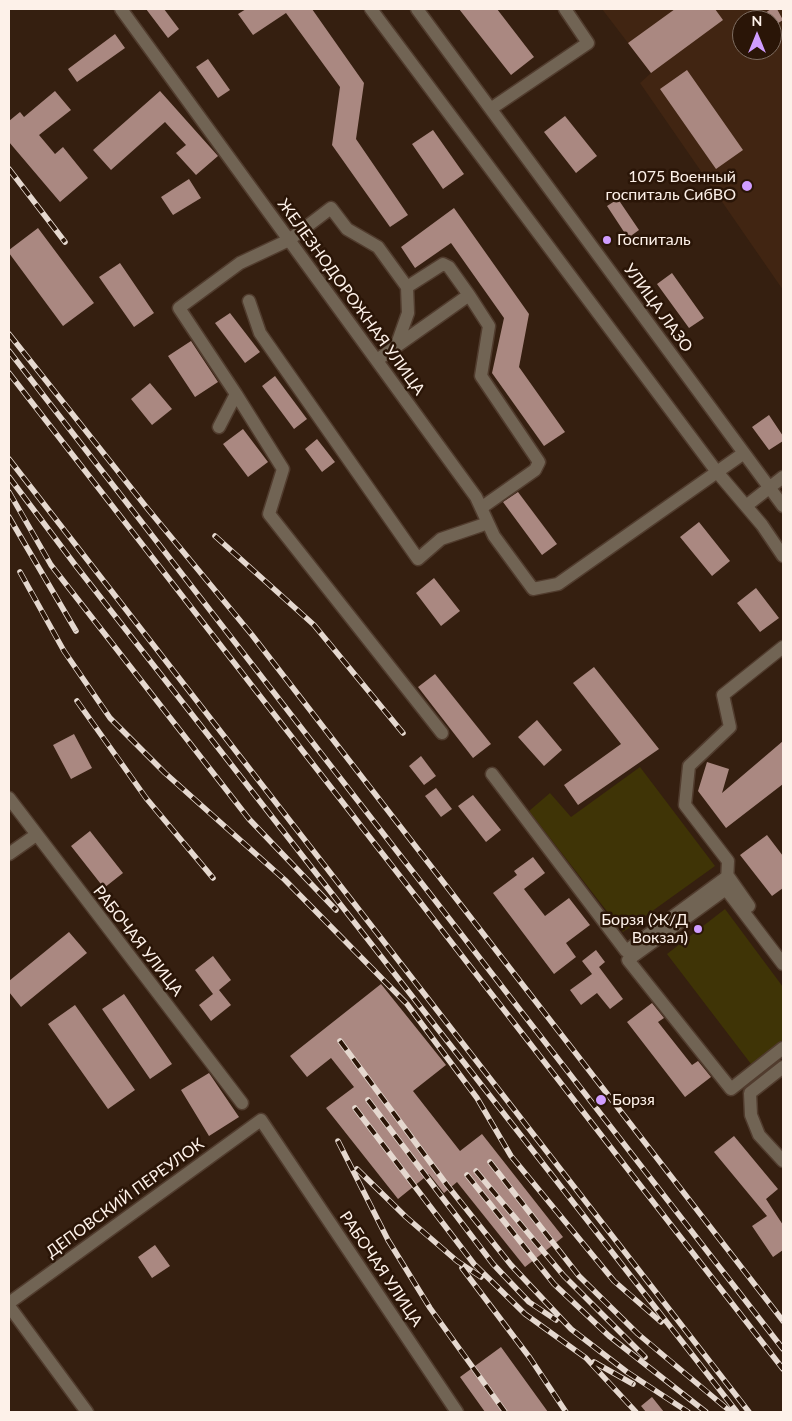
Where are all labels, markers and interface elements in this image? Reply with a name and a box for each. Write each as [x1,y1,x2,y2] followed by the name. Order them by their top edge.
[732,10,782,60] north arrow
[752,12,762,29] text: N
[605,167,736,205] place label: 1075 Военный госпиталь СибВО
[740,179,754,193] marker: 1075 Военный госпиталь СибВО
[273,195,429,399] street label: ЖЕЛЕЗНОДОРОЖНАЯ УЛИЦА
[617,230,691,250] place label: Госпиталь
[601,234,613,246] marker: Госпиталь
[619,260,697,356] street label: УЛИЦА ЛАЗО
[89,882,187,1000] street label: РАБОЧАЯ УЛИЦА
[601,910,688,948] place label: Борзя (Ж/Д Вокзал)
[692,923,704,935] marker: Борзя (Ж/Д Вокзал)
[612,1090,655,1110] place label: Борзя
[594,1093,608,1107] marker: Борзя
[42,1134,208,1262] street label: ДЕПОВСКИЙ ПЕРЕУЛОК
[335,1208,427,1330] street label: РАБОЧАЯ УЛИЦА

